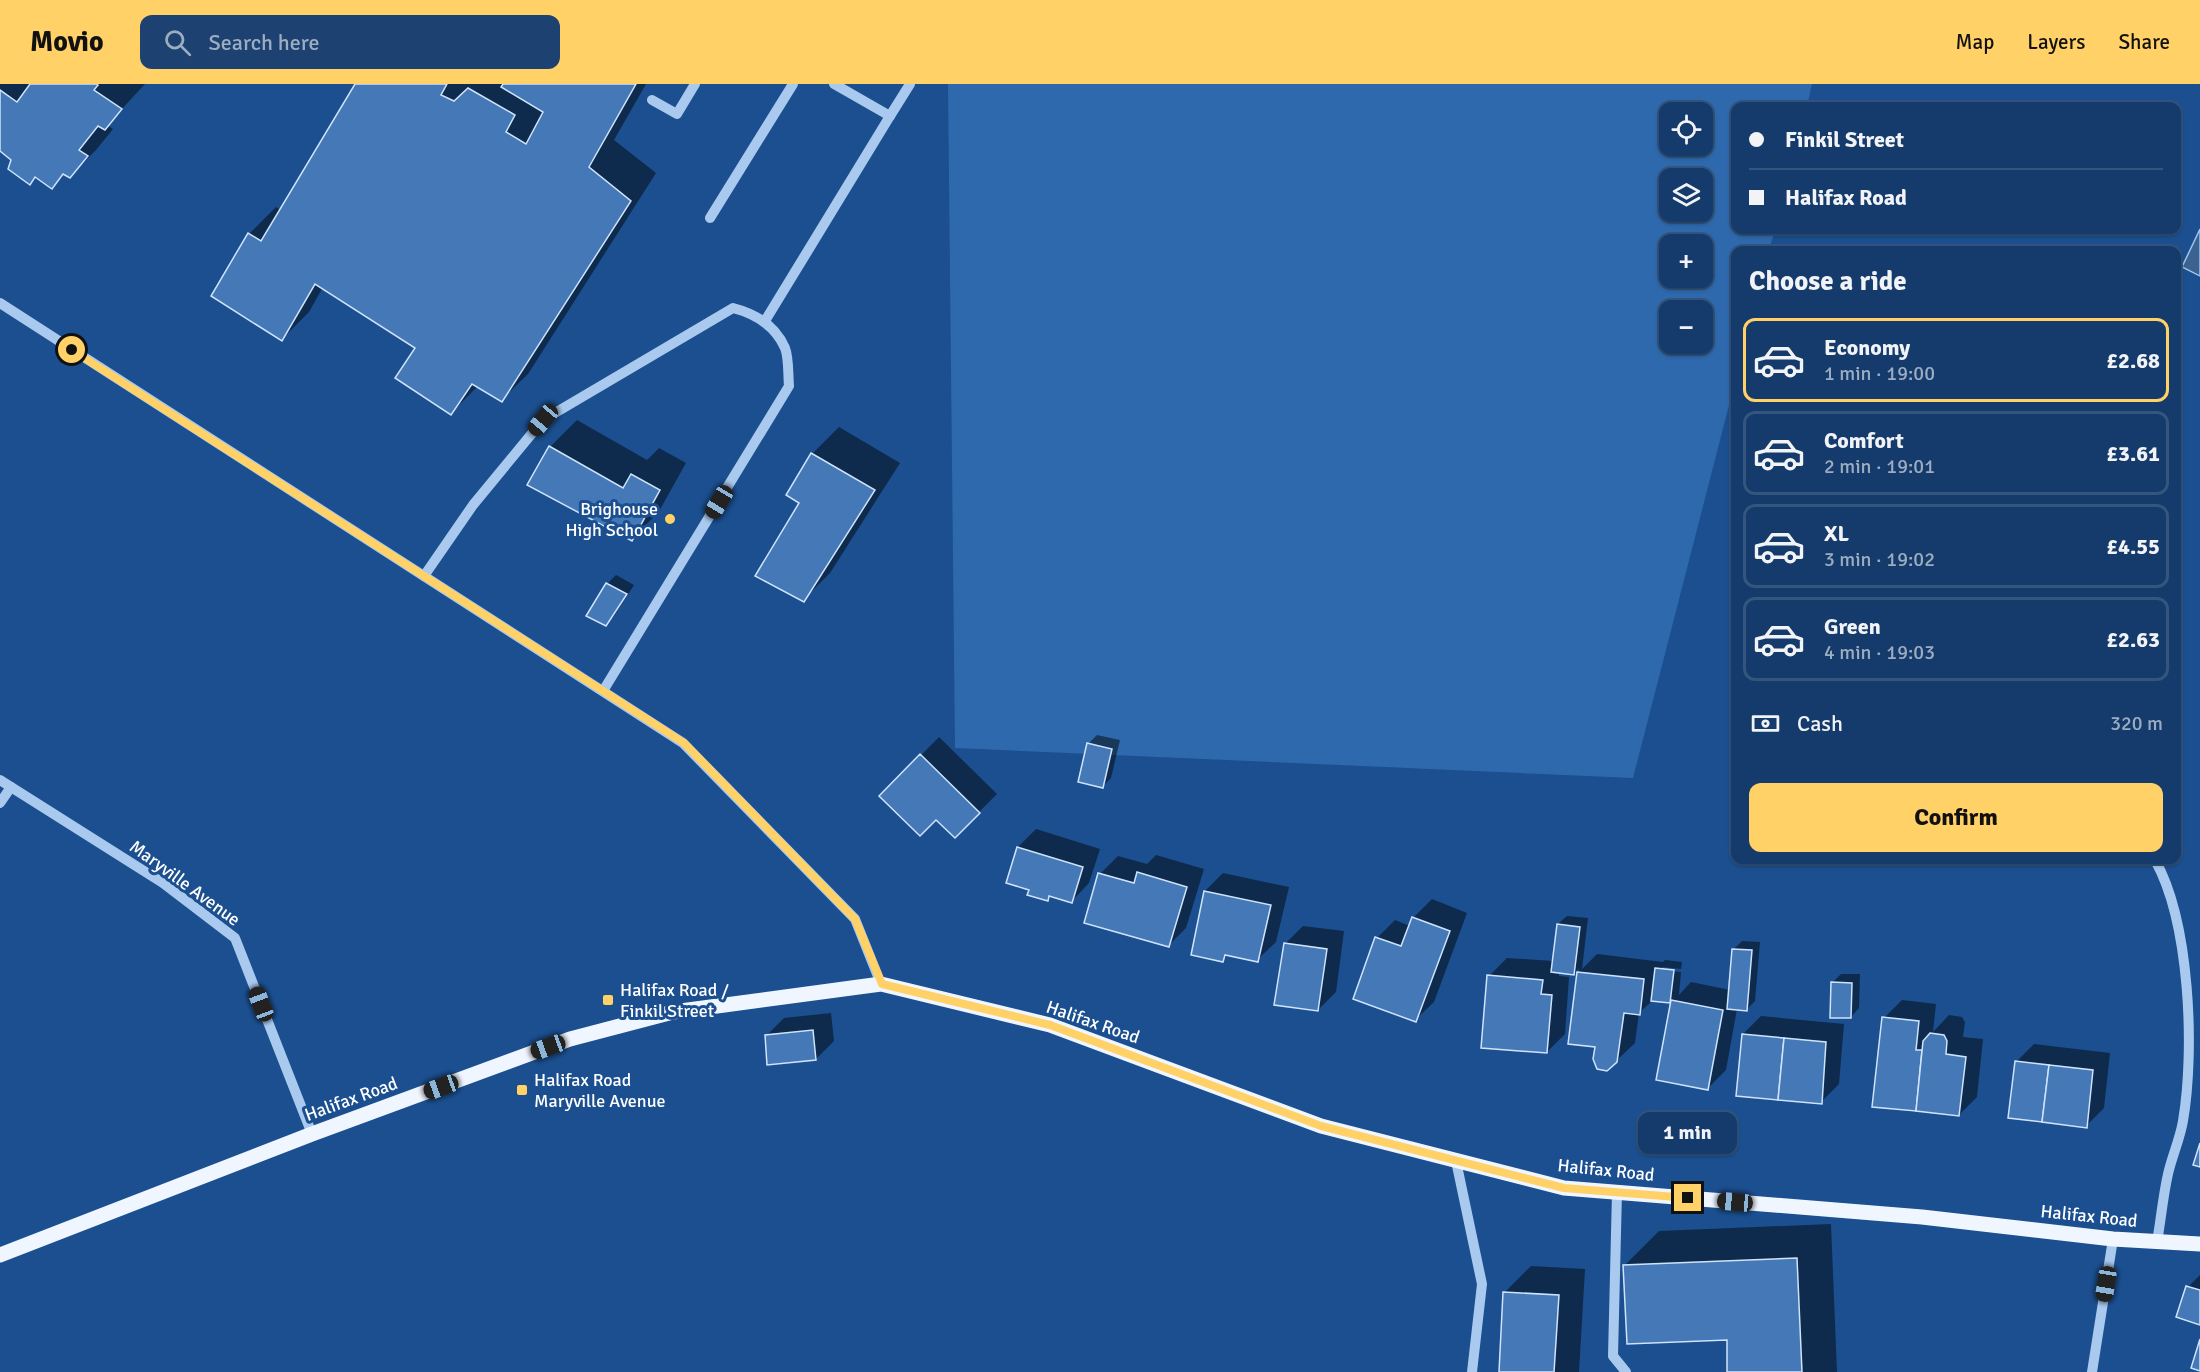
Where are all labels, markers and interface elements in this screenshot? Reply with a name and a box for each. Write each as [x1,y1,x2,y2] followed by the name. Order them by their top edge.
[140,15,560,69] search box
[30,25,104,59] text: Movio
[161,26,194,59] icon: search
[209,29,320,56] text: Search here
[1956,29,1994,55] text: Map
[2027,29,2085,55] text: Layers
[2118,29,2170,55] text: Share
[1659,102,1713,354] map controls
[1659,102,1713,156] button: locate
[1785,126,1904,153] text: Finkil Street
[1659,168,1713,222] button: layers
[1785,184,1907,211] text: Halifax Road
[1659,234,1713,288] button: +
[1749,265,1907,298] text: Choose a ride
[1659,300,1713,354] button: −
[1752,333,1806,387] icon: car
[1824,334,1910,361] text: Economy
[58,336,85,363] route start
[2106,347,2160,374] text: £2.68
[1824,361,1935,386] text: 1 min · 19:00
[525,400,561,440] car
[1752,426,1806,480] icon: car
[1824,427,1904,454] text: Comfort
[2106,440,2160,467] text: £3.61
[1824,454,1935,479] text: 2 min · 19:01
[702,482,736,522] car
[565,498,658,541] place label: Brighouse High School
[663,512,677,526] marker: Brighouse High School
[1752,519,1806,573] icon: car
[1824,520,1849,547] text: XL
[2106,533,2160,560] text: £4.55
[1824,547,1935,572] text: 3 min · 19:02
[1752,612,1806,666] icon: car
[1824,613,1881,640] text: Green
[2106,626,2160,653] text: £2.63
[1824,640,1935,665] text: 4 min · 19:03
[1749,707,1782,740] icon: cash
[1797,710,1843,737] text: Cash
[2110,711,2163,736] text: 320 m
[1749,783,2163,852] button: Confirm
[125,835,245,931] street label: Maryville Avenue
[620,979,729,1022] place label: Halifax Road / Finkil Street
[246,984,276,1024] car
[601,993,615,1007] marker: Halifax Road / Finkil Street
[1043,996,1143,1048] street label: Halifax Road
[528,1032,568,1062] car
[534,1069,665,1112] place label: Halifax Road Maryville Avenue
[302,1072,400,1126] street label: Halifax Road
[421,1072,461,1102] car
[515,1083,529,1097] marker: Halifax Road Maryville Avenue
[1638,1111,1738,1153] callout: 1 min
[1663,1120,1712,1145] text: 1 min
[1557,1154,1655,1186] street label: Halifax Road
[1674,1184,1701,1211] route end
[1716,1191,1754,1213] car
[2040,1200,2138,1232] street label: Halifax Road
[2094,1265,2118,1303] car

